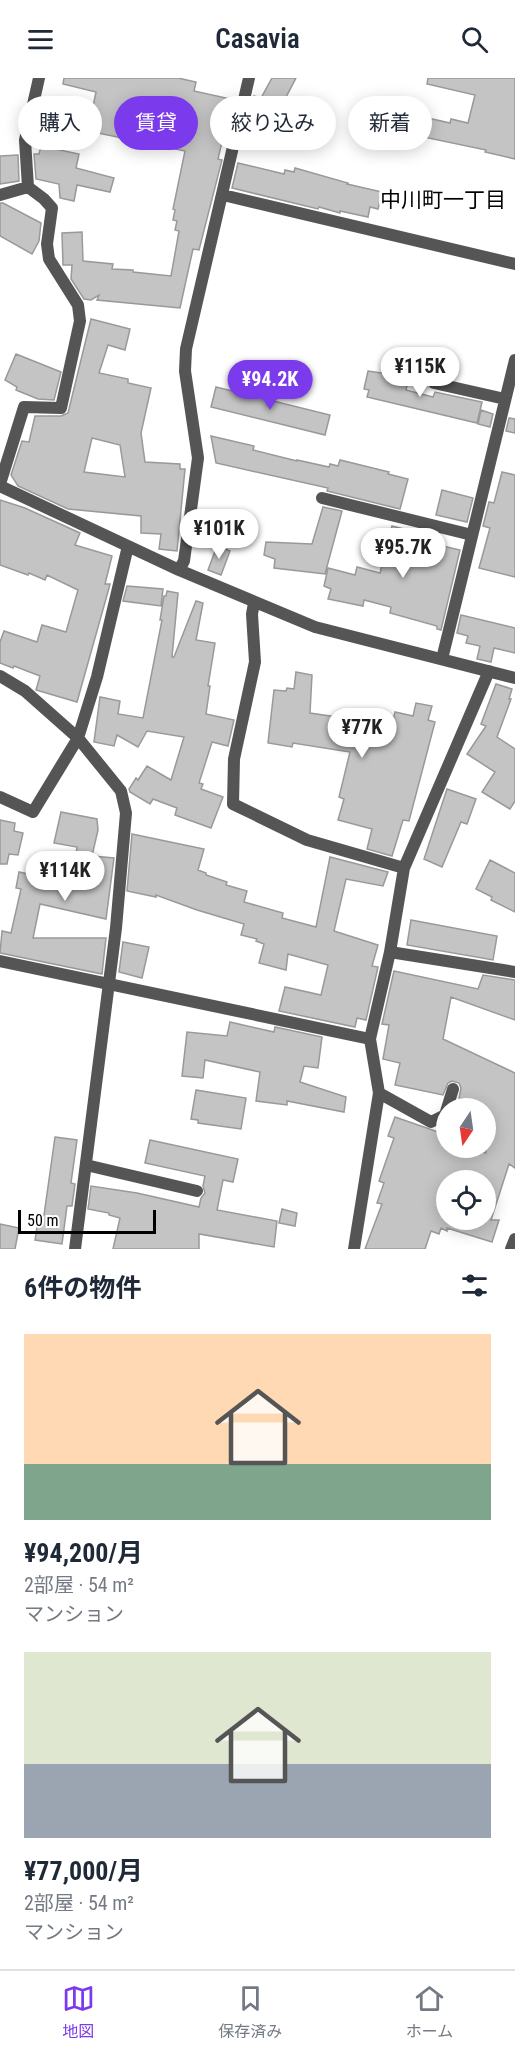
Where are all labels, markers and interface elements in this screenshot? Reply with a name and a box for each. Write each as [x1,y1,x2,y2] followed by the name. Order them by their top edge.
[24,23,57,56] icon: menu
[215,23,300,55] text: Casavia
[458,23,491,56] icon: search
[18,96,102,150] chip: 購入
[114,96,198,150] chip: 賃貸
[210,96,336,150] chip: 絞り込み
[348,96,432,150] chip: 新着
[380,188,506,212] district label: 中川町一丁目
[378,347,462,398] pin: ¥115K
[395,354,445,378] text: ¥115K
[221,360,319,411] pin: ¥94.2K
[242,367,298,391] text: ¥94.2K
[177,509,261,560] pin: ¥101K
[194,516,244,540] text: ¥101K
[354,528,452,579] pin: ¥95.7K
[375,535,431,559] text: ¥95.7K
[326,708,398,759] pin: ¥77K
[342,715,382,739] text: ¥77K
[23,851,107,902] pin: ¥114K
[40,858,90,882] text: ¥114K
[436,1098,496,1158] north arrow
[436,1098,496,1230] map controls
[436,1170,496,1230] button: locate
[18,1207,156,1234] scale bar
[27,1211,59,1230] text: 50 m
[458,1269,491,1302] icon: filters
[24,1273,141,1303] text: 6件の物件
[204,1373,312,1481] icon: home
[24,1538,143,1568] text: ¥94,200/月
[24,1573,134,1597] text: 2部屋 · 54 m²
[24,1602,124,1626] text: マンション
[204,1691,312,1799] icon: home
[24,1856,143,1886] text: ¥77,000/月
[24,1891,134,1915] text: 2部屋 · 54 m²
[24,1920,124,1944] text: マンション
[62,1982,95,2042] tab: 地図
[218,1982,282,2042] tab: 保存済み
[406,1982,453,2042] tab: ホーム

